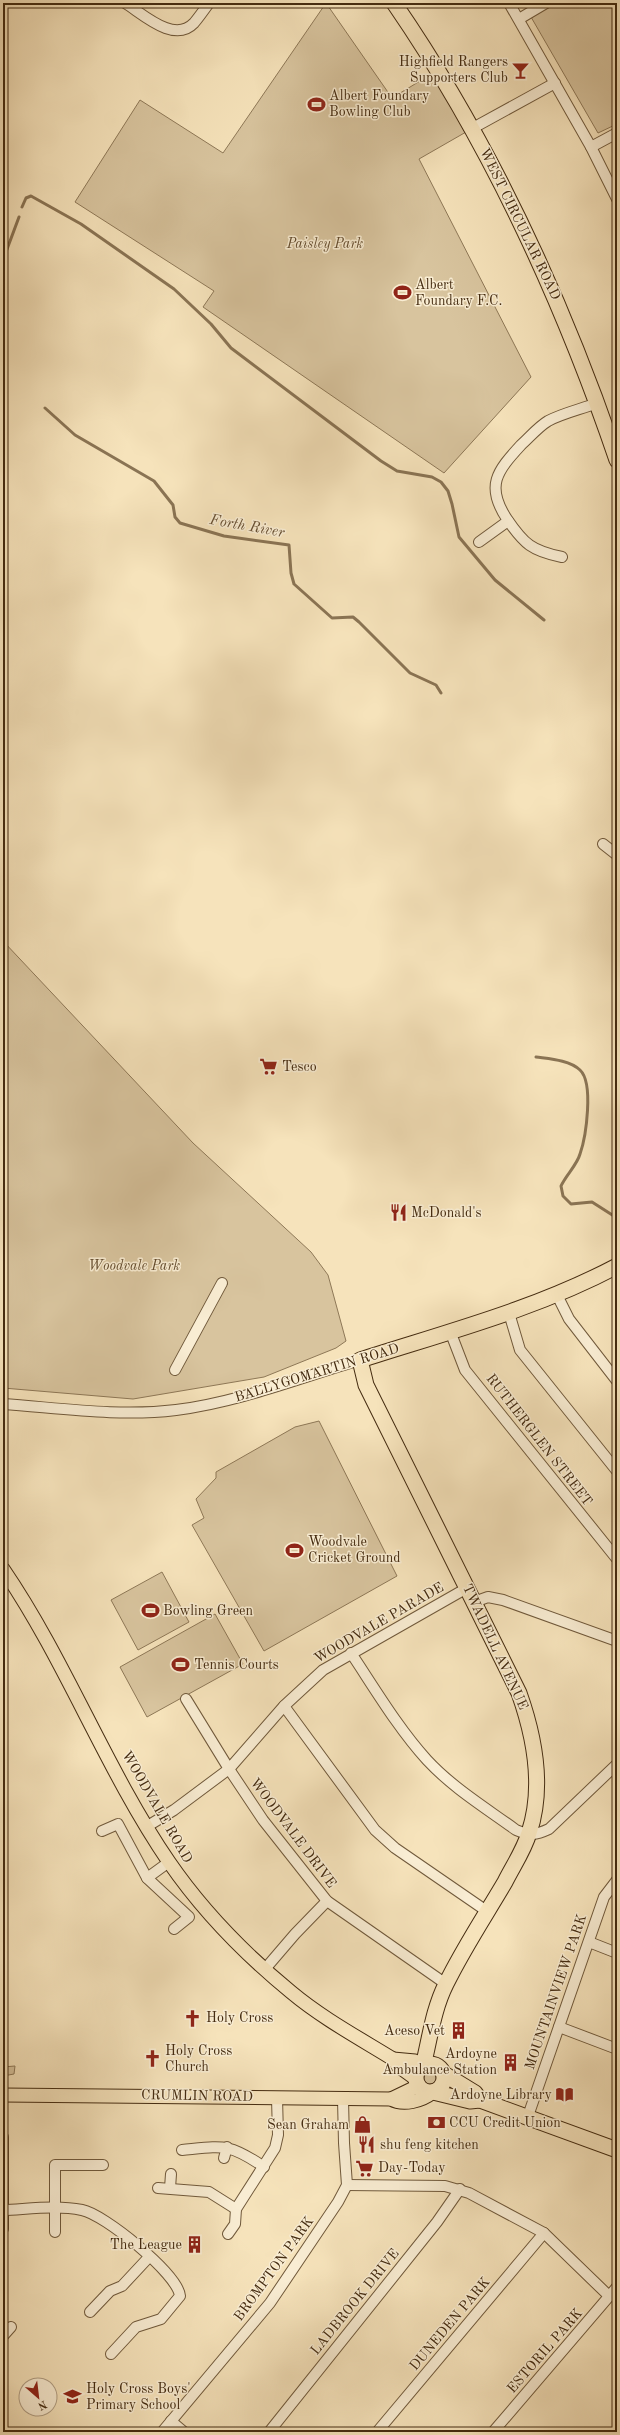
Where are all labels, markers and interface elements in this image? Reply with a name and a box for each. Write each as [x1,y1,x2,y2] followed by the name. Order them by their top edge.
[399,55,508,85] place label: Highfield Rangers Supporters Club
[511,60,531,80] bar icon: Highfield Rangers Supporters Club
[329,89,430,119] place label: Albert Foundary Bowling Club
[306,94,326,114] sports icon: Albert Foundary Bowling Club
[477,146,563,302] street label: WEST CIRCULAR ROAD
[286,237,363,252] park label: Paisley Park
[415,278,502,308] place label: Albert Foundary F.C.
[392,283,412,303] sports icon: Albert Foundary F.C.
[207,513,286,541] water label: Forth River
[259,1057,279,1077] supermarket icon: Tesco
[282,1060,317,1074] place label: Tesco
[388,1203,408,1223] restaurant icon: McDonald's
[411,1206,482,1220] place label: McDonald's
[88,1259,180,1273] park label: Woodvale Park
[233,1341,401,1405] street label: BALLYGOMARTIN ROAD
[483,1371,595,1509] street label: RUTHERGLEN STREET
[308,1535,401,1565] place label: Woodvale Cricket Ground
[285,1540,305,1560] sports icon: Woodvale Cricket Ground
[312,1580,446,1666] street label: WOODVALE PARADE
[460,1582,530,1712] street label: TWADELL AVENUE
[140,1601,160,1621] sports icon: Bowling Green
[163,1604,254,1618] place label: Bowling Green
[171,1655,191,1675] sports icon: Tennis Courts
[194,1658,279,1672] place label: Tennis Courts
[119,1749,195,1866] street label: WOODVALE ROAD
[247,1776,339,1890] street label: WOODVALE DRIVE
[523,1912,589,2072] street label: MOUNTAINVIEW PARK
[183,2008,203,2028] church icon: Holy Cross
[206,2011,273,2025] place label: Holy Cross
[448,2021,468,2041] building icon: Aceso Vet
[384,2024,445,2038] place label: Aceso Vet
[165,2044,232,2074] place label: Holy Cross Church
[382,2047,497,2077] place label: Ardoyne Ambulance Station
[142,2049,162,2069] church icon: Holy Cross Church
[500,2052,520,2072] building icon: Ardoyne Ambulance Station
[555,2085,575,2105] library icon: Ardoyne Library
[141,2088,253,2104] street label: CRUMLIN ROAD
[450,2088,553,2102] place label: Ardoyne Library
[426,2113,446,2133] bank icon: CCU Credit Union
[352,2115,372,2135] shop icon: Sean Graham
[449,2116,561,2130] place label: CCU Credit Union
[267,2118,349,2132] place label: Sean Graham
[357,2135,377,2155] restaurant icon: shu feng kitchen
[380,2138,479,2152] place label: shu feng kitchen
[355,2158,375,2178] supermarket icon: Day-Today
[378,2161,446,2175] place label: Day-Today
[232,2214,316,2324] street label: BROMPTON PARK
[185,2235,205,2255] building icon: The League
[110,2238,182,2252] place label: The League
[308,2246,402,2358] street label: LADBROOK DRIVE
[407,2275,493,2373] street label: DUNEDEN PARK
[505,2306,585,2396] street label: ESTORIL PARK
[18,2377,58,2417] north arrow
[86,2382,191,2412] place label: Holy Cross Boys' Primary School
[63,2387,83,2407] school or university icon: Holy Cross Boys' Primary School
[35,2398,48,2412] text: N

